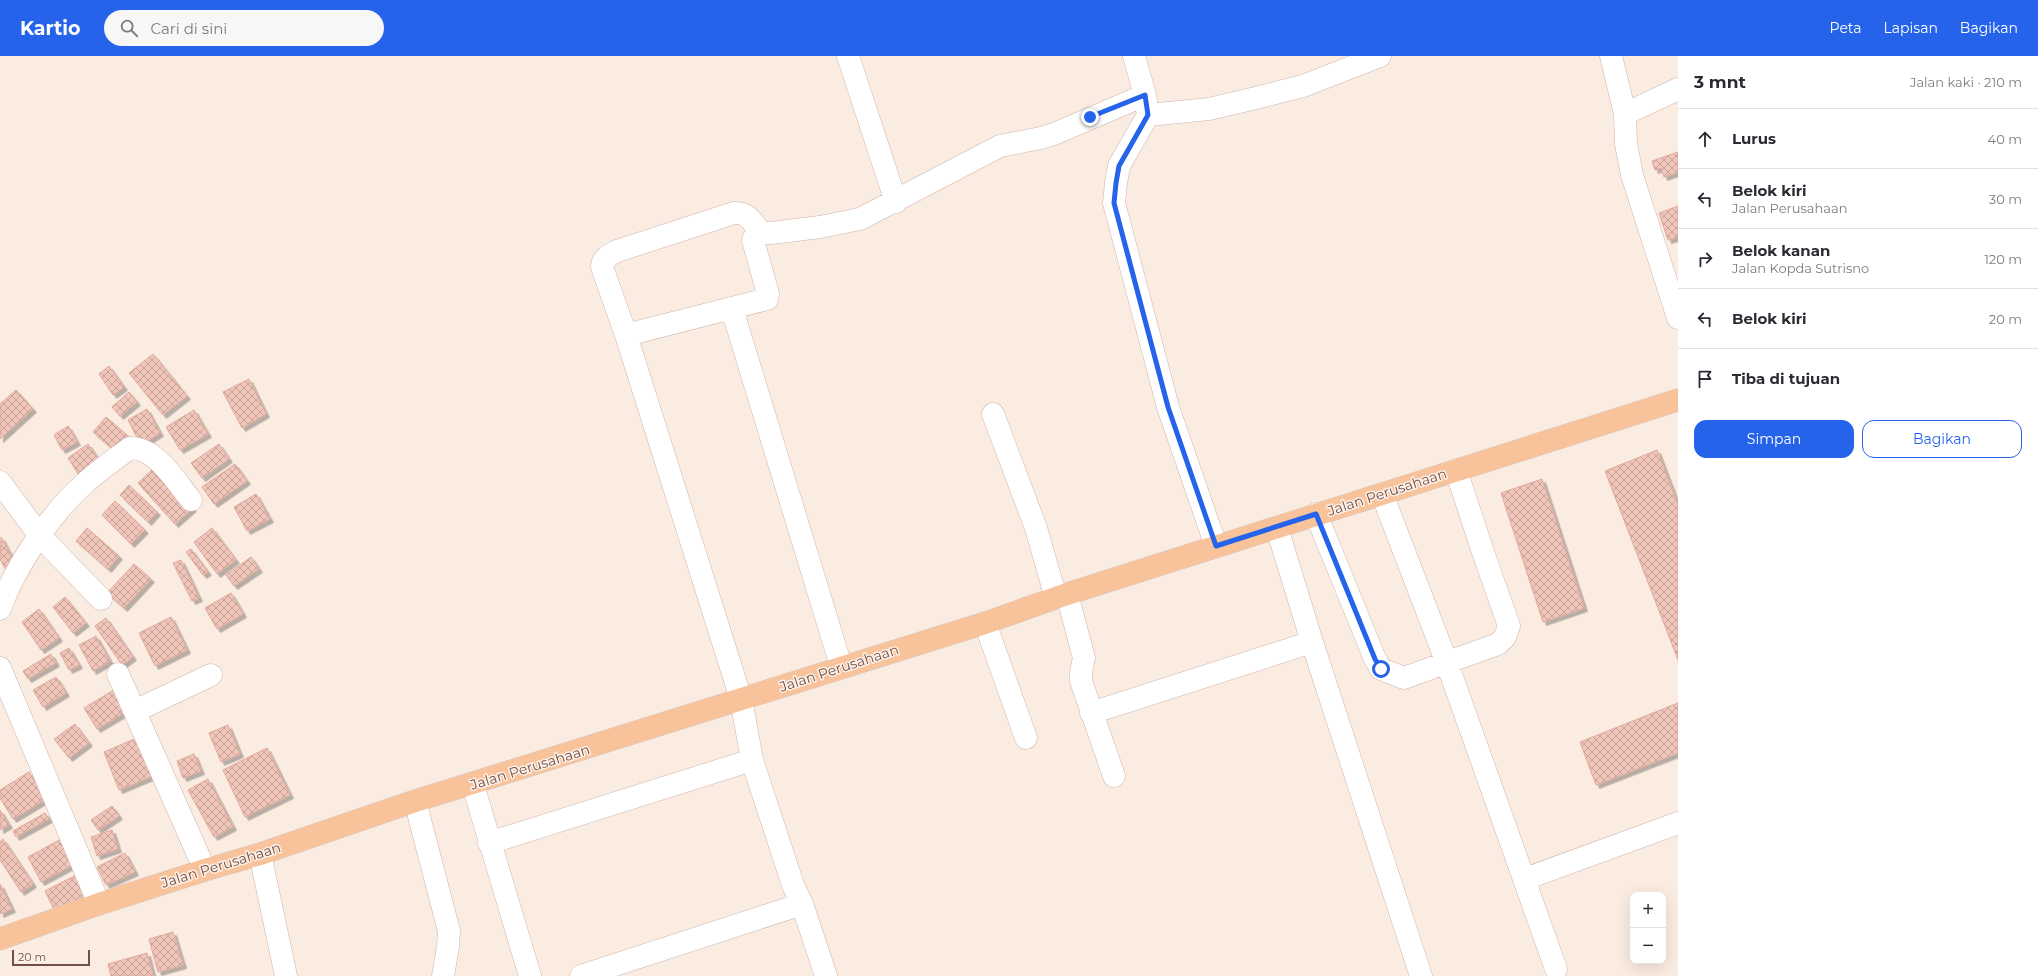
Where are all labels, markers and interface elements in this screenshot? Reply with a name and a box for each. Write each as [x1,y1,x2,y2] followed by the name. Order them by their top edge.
[104,10,384,46] search box
[20,17,80,40] text: Kartio
[118,17,140,39] icon: search
[150,19,227,38] text: Cari di sini
[1830,19,1862,37] text: Peta
[1884,19,1938,37] text: Lapisan
[1960,19,2018,37] text: Bagikan
[1694,72,1746,92] text: 3 mnt
[1910,74,2022,90] text: Jalan kaki · 210 m
[1081,108,1099,126] route end
[1694,128,1716,150] icon: ahead
[1732,129,1776,148] text: Lurus
[1988,131,2022,147] text: 40 m
[1732,181,1807,200] text: Belok kiri
[1694,188,1716,210] icon: left
[1989,191,2022,207] text: 30 m
[1732,200,1847,216] text: Jalan Perusahaan
[1732,241,1830,260] text: Belok kanan
[1694,248,1716,270] icon: right
[1984,251,2022,267] text: 120 m
[1732,260,1869,276] text: Jalan Kopda Sutrisno
[1694,308,1716,330] icon: left
[1732,309,1807,328] text: Belok kiri
[1989,311,2022,327] text: 20 m
[1694,368,1716,390] icon: arrive
[1732,369,1840,388] text: Tiba di tujuan
[1694,420,1854,458] button: Simpan
[1862,420,2022,458] button: Bagikan
[1324,464,1449,520] street label: Jalan Perusahaan
[776,640,901,696] street label: Jalan Perusahaan
[1372,660,1390,678] route start
[467,740,592,794] street label: Jalan Perusahaan
[158,838,283,892] street label: Jalan Perusahaan
[1630,892,1666,964] map controls
[1630,892,1666,928] button: +
[1630,928,1666,964] button: −
[12,948,90,967] scale bar
[18,950,46,964] text: 20 m

